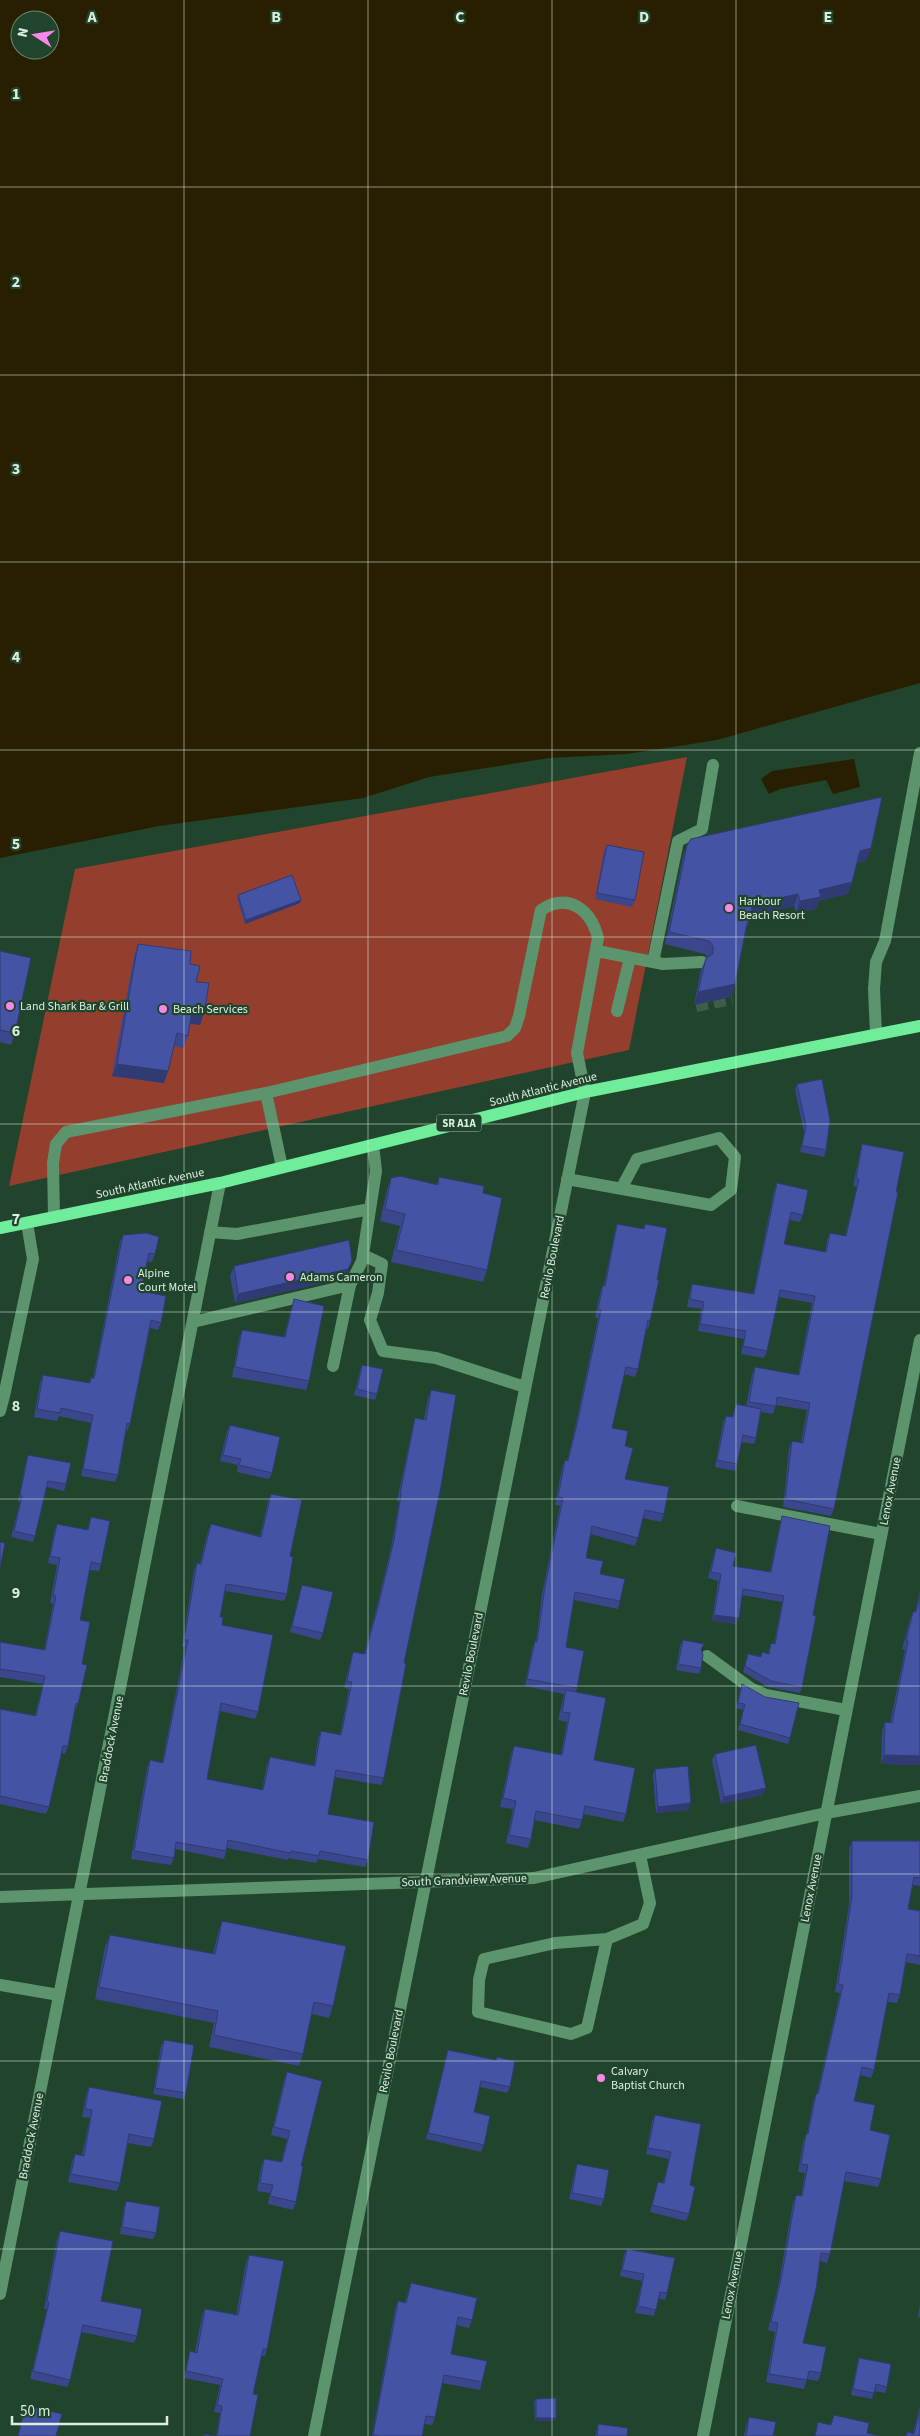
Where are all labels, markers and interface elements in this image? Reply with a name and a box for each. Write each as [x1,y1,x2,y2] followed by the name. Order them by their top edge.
[86,6,97,28] text: A
[271,6,281,28] text: B
[455,6,465,28] text: C
[639,6,649,28] text: D
[824,6,832,28] text: E
[10,10,60,60] north arrow
[13,26,34,39] text: N
[12,83,20,105] text: 1
[12,271,20,293] text: 2
[12,458,20,480] text: 3
[12,646,21,668] text: 4
[12,833,20,855] text: 5
[739,893,805,924] place label: Harbour Beach Resort
[723,902,735,914] marker: Harbour Beach Resort
[20,998,129,1015] place label: Land Shark Bar & Grill
[4,1000,16,1012] marker: Land Shark Bar & Grill
[173,1001,248,1018] place label: Beach Services
[157,1003,169,1015] marker: Beach Services
[12,1020,20,1042] text: 6
[488,1068,599,1111] street label: South Atlantic Avenue
[436,1114,482,1132] road number: SR A1A
[94,1164,206,1203] street label: South Atlantic Avenue
[12,1208,20,1230] text: 7
[536,1214,569,1300] street label: Revilo Boulevard
[138,1265,196,1296] place label: Alpine Court Motel
[300,1269,383,1286] place label: Adams Cameron
[284,1271,296,1283] marker: Adams Cameron
[122,1274,134,1286] marker: Alpine Court Motel
[12,1395,20,1417] text: 8
[876,1455,905,1527] street label: Lenox Avenue
[12,1582,20,1604] text: 9
[455,1611,488,1697] street label: Revilo Boulevard
[95,1694,128,1784] street label: Braddock Avenue
[797,1852,826,1924] street label: Lenox Avenue
[401,1870,527,1891] street label: South Grandview Avenue
[375,2008,408,2094] street label: Revilo Boulevard
[611,2063,685,2094] place label: Calvary Baptist Church
[595,2072,607,2084] marker: Calvary Baptist Church
[15,2091,48,2181] street label: Braddock Avenue
[718,2249,747,2321] street label: Lenox Avenue
[12,2394,168,2426] scale bar
[20,2401,50,2422] text: 50 m

